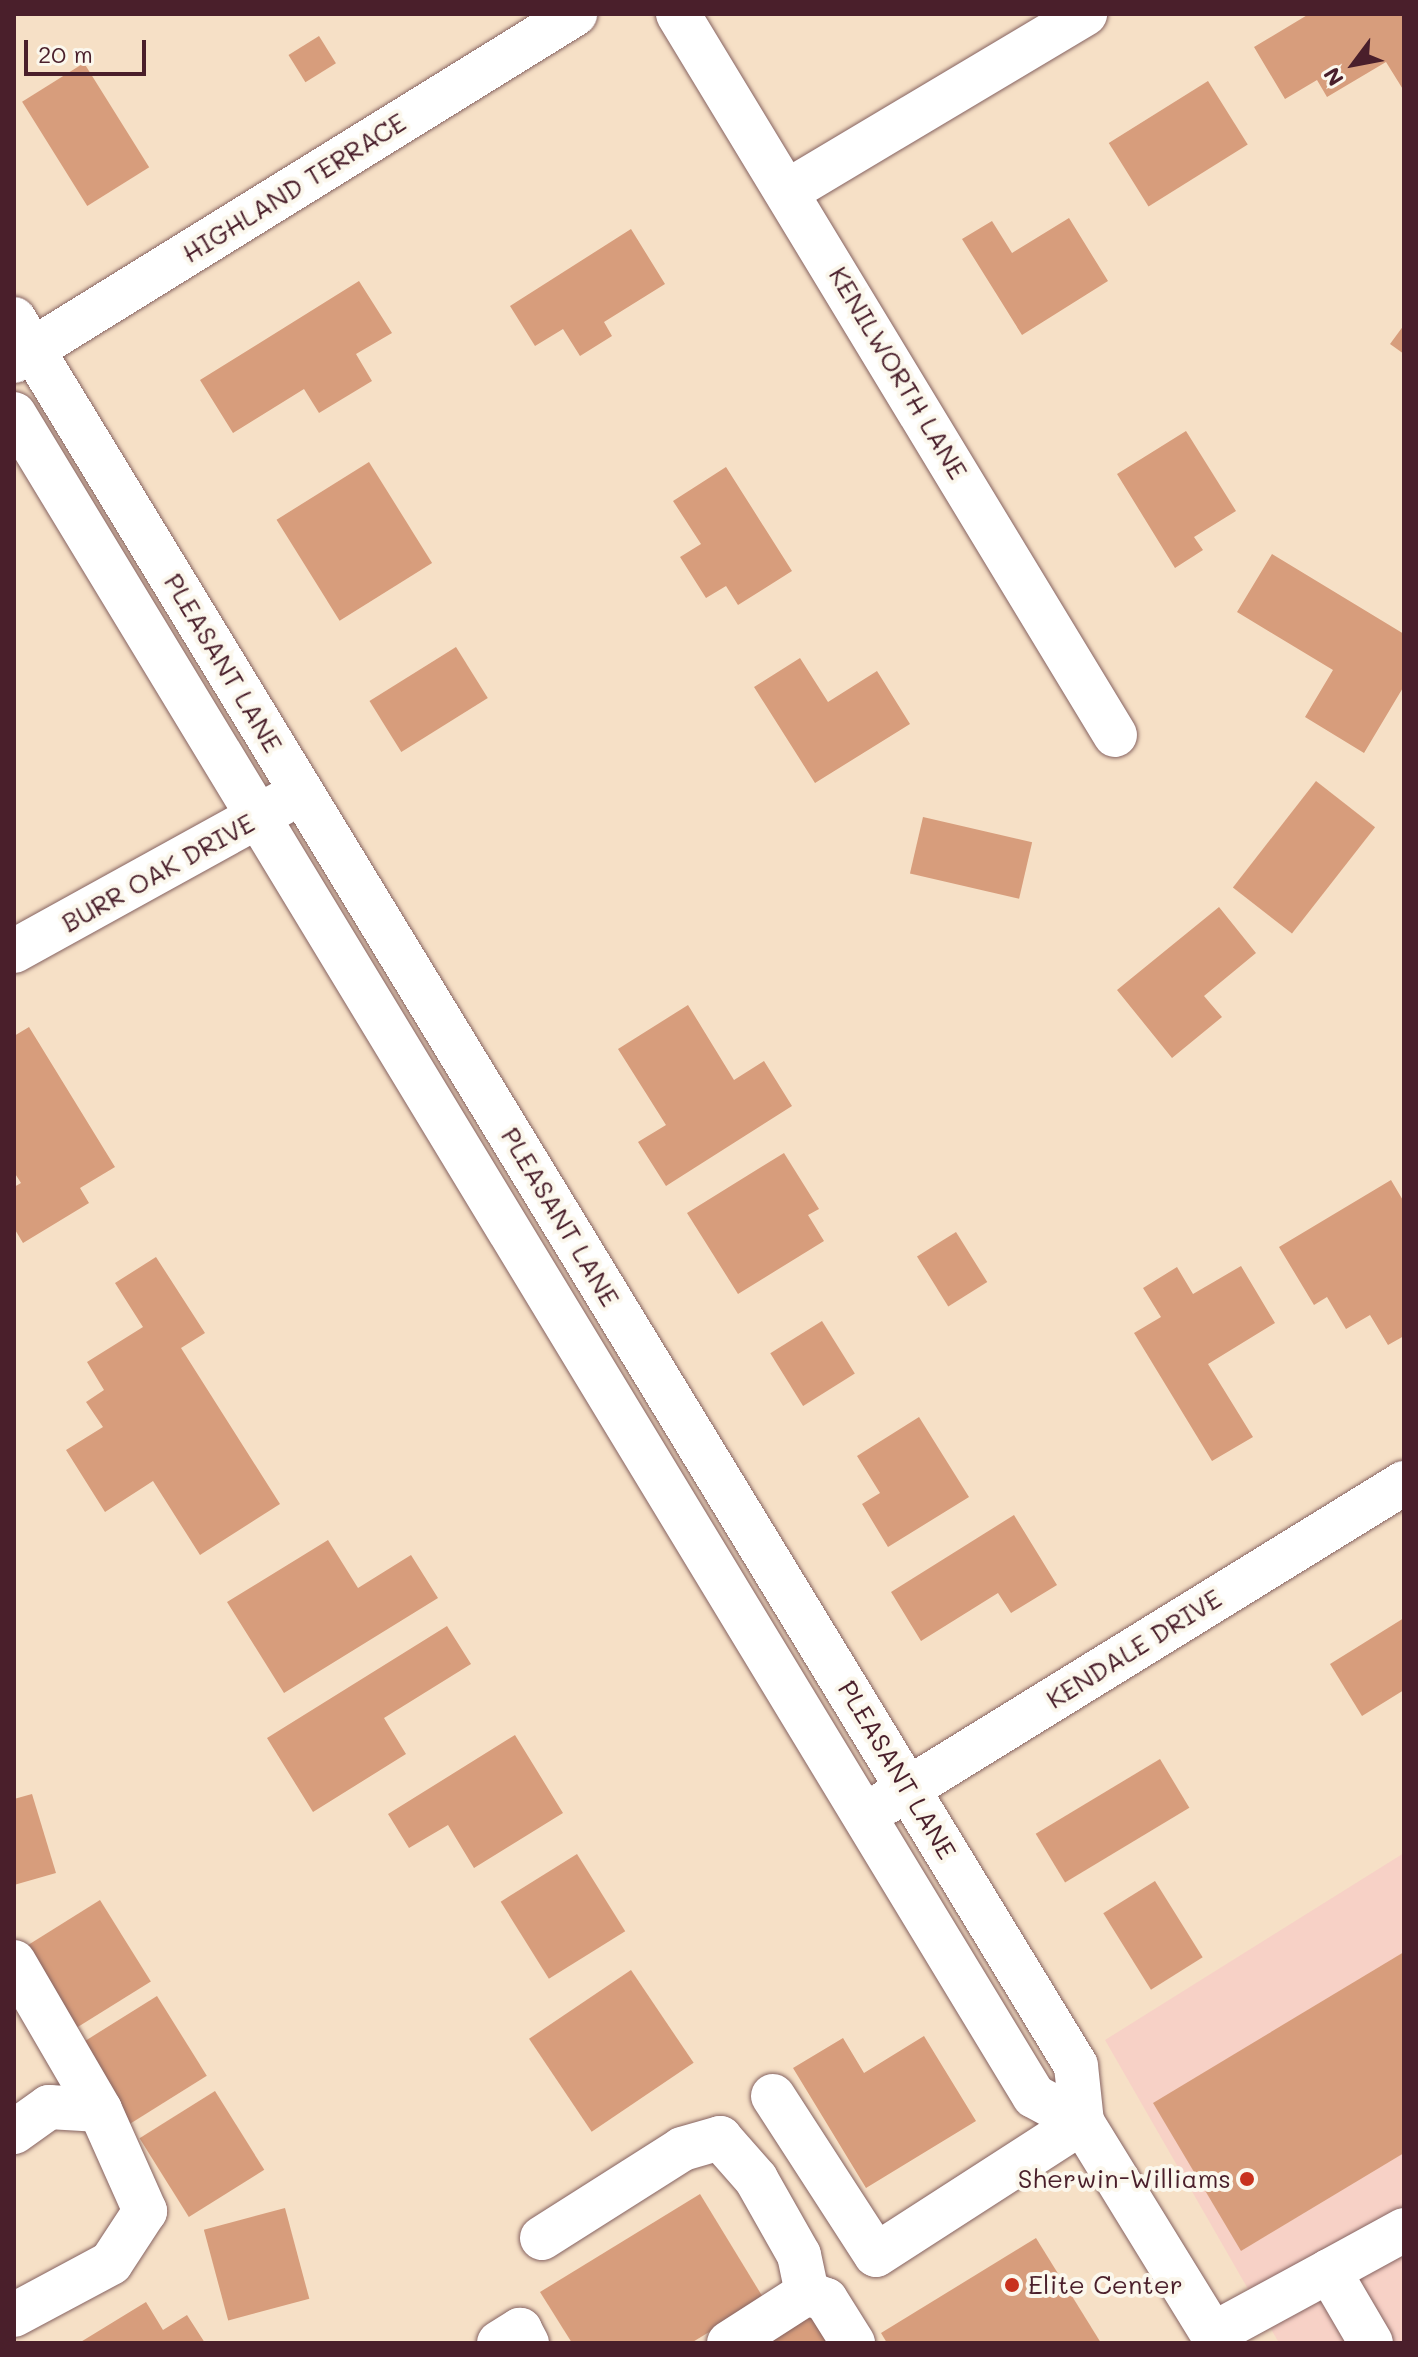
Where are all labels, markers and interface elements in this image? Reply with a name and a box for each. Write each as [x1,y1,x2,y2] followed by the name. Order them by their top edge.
[28,24,150,74] scale bar
[1314,24,1394,104] north arrow
[38,38,93,69] text: 20 m
[1317,62,1350,92] text: N
[177,107,411,269] street label: HIGHLAND TERRACE
[822,261,974,485] street label: KENILWORTH LANE
[157,568,289,758] street label: PLEASANT LANE
[56,807,260,939] street label: BURR OAK DRIVE
[494,1122,626,1312] street label: PLEASANT LANE
[1041,1583,1227,1715] street label: KENDALE DRIVE
[831,1675,963,1865] street label: PLEASANT LANE
[1018,2163,1231,2195] place label: Sherwin-Williams
[1238,2170,1256,2188] marker: Sherwin-Williams
[1028,2269,1183,2301] place label: Elite Center
[1003,2276,1021,2294] marker: Elite Center

